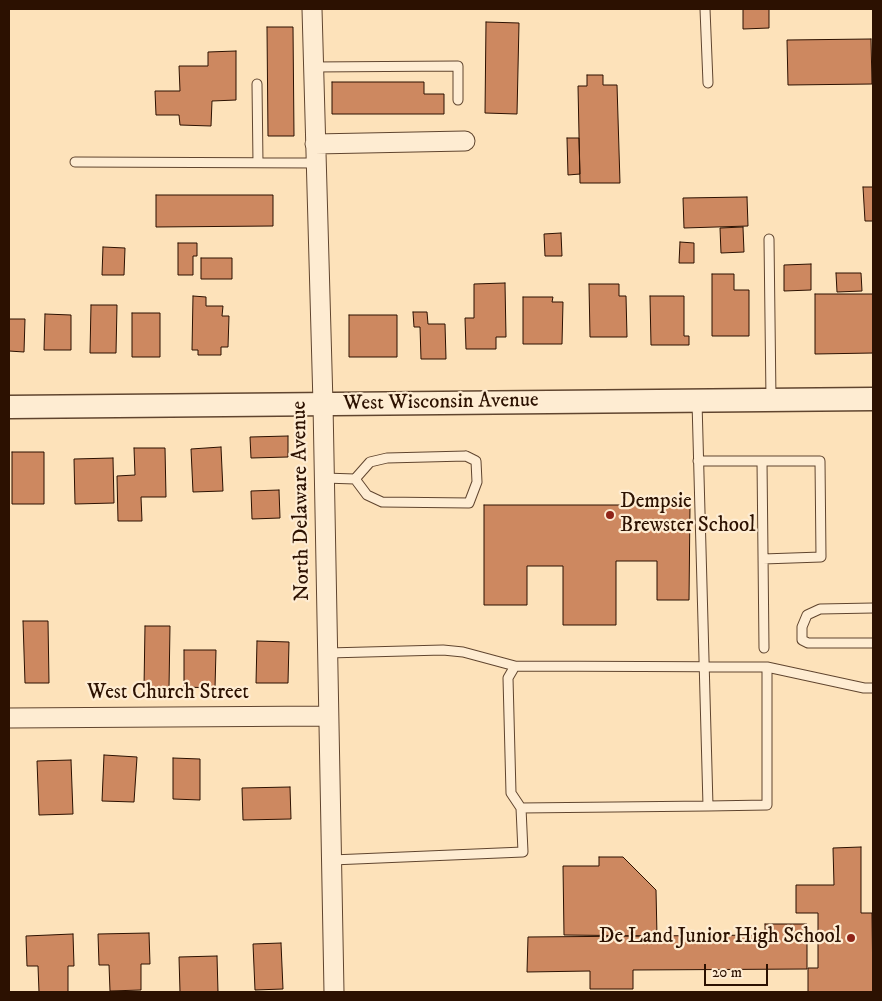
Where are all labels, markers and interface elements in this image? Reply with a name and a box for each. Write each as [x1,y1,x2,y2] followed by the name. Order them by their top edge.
[343,389,539,417] street label: West Wisconsin Avenue
[288,401,316,601] street label: North Delaware Avenue
[620,490,755,540] place label: Dempsie Brewster School
[604,509,616,521] marker: Dempsie Brewster School
[87,681,249,707] street label: West Church Street
[599,925,841,951] place label: De Land Junior High School
[845,932,857,944] marker: De Land Junior High School
[707,954,771,986] scale bar
[712,963,742,982] text: 20 m

